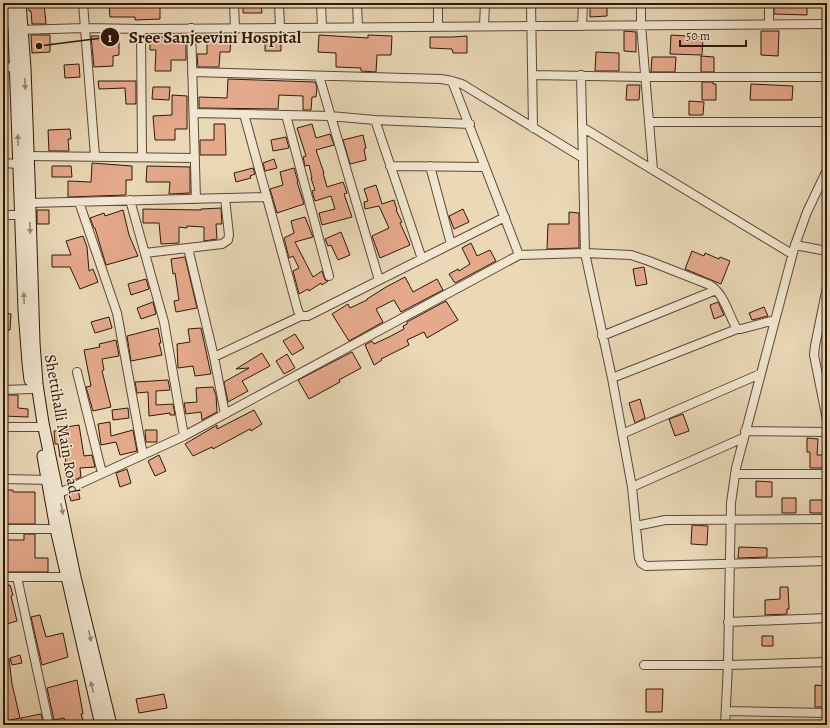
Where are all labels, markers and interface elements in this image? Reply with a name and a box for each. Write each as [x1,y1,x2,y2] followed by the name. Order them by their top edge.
[680,22,746,48] scale bar
[100,23,309,52] callout: Sree Sanjeevini Hospital
[129,26,302,49] text: Sree Sanjeevini Hospital
[686,28,710,44] text: 50 m
[108,30,113,46] text: 1
[22,78,29,90] one-way arrow
[14,134,21,146] one-way arrow
[27,222,34,234] one-way arrow
[21,291,27,304] one-way arrow
[39,353,85,496] street label: Shettihalli Main Road
[59,503,65,515] one-way arrow
[87,630,93,642] one-way arrow
[89,681,95,693] one-way arrow

